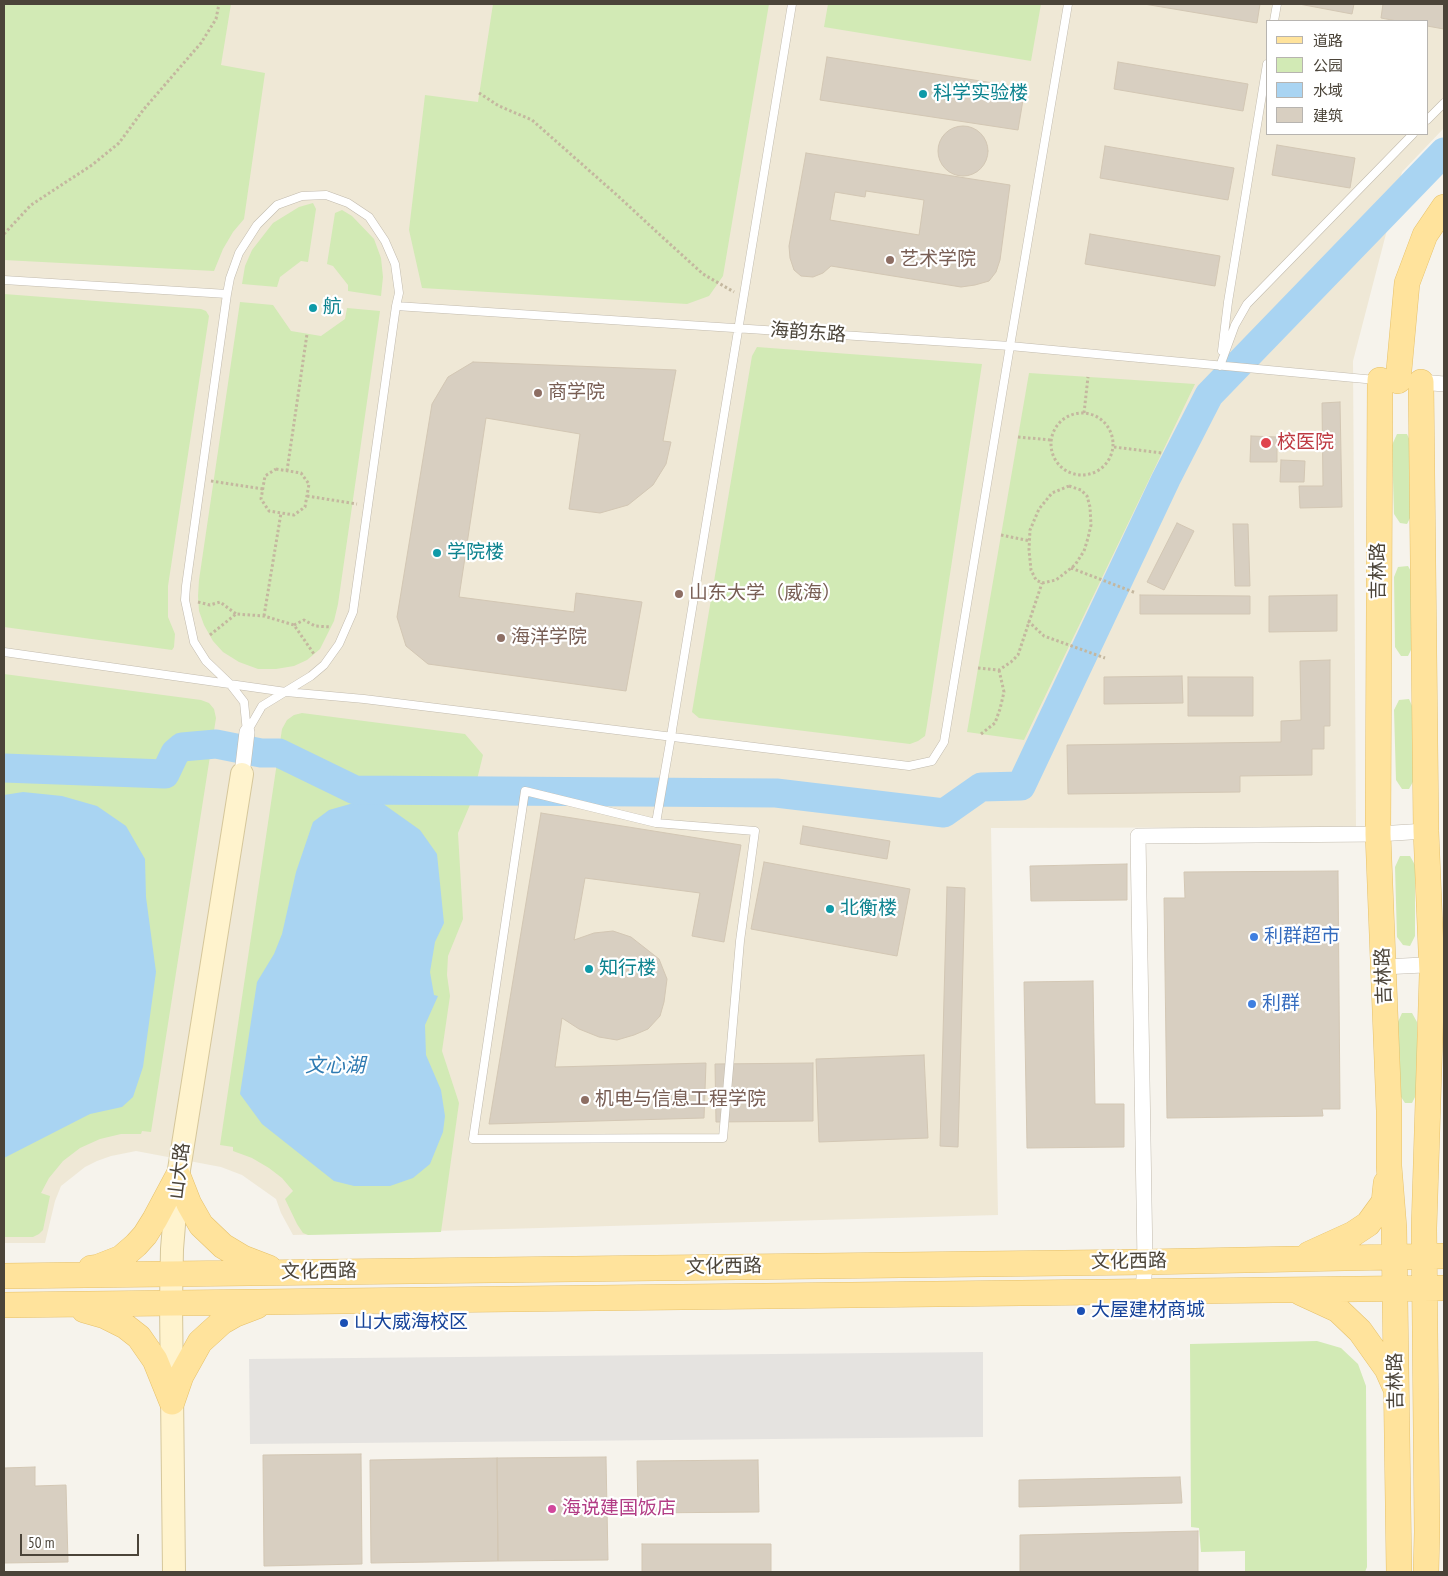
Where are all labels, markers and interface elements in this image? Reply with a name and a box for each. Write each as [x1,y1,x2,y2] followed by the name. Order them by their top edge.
[1266,20,1428,135] legend
[1313,31,1343,50] text: 道路
[1313,56,1343,75] text: 公园
[1313,81,1343,100] text: 水域
[933,83,1028,105] place label: 科学实验楼
[917,88,929,100] marker: 科学实验楼
[1313,106,1343,125] text: 建筑
[900,249,976,271] place label: 艺术学院
[884,254,896,266] marker: 艺术学院
[323,297,342,319] place label: 航
[307,302,319,314] marker: 航
[769,319,847,347] street label: 海韵东路
[548,382,605,404] place label: 商学院
[532,387,544,399] marker: 商学院
[1277,432,1334,454] place label: 校医院
[1259,436,1273,450] marker: 校医院
[447,542,504,564] place label: 学院楼
[1368,543,1390,599] street label: 吉林路
[431,547,443,559] marker: 学院楼
[689,583,841,605] place label: 山东大学（威海）
[673,588,685,600] marker: 山东大学（威海）
[511,627,587,649] place label: 海洋学院
[495,632,507,644] marker: 海洋学院
[840,898,897,920] place label: 北衡楼
[824,903,836,915] marker: 北衡楼
[1264,926,1340,948] place label: 利群超市
[1248,931,1260,943] marker: 利群超市
[1372,947,1396,1005] street label: 吉林路
[599,958,656,980] place label: 知行楼
[583,963,595,975] marker: 知行楼
[1262,993,1300,1015] place label: 利群
[1246,998,1258,1010] marker: 利群
[305,1054,365,1078] water label: 文心湖
[595,1089,766,1111] place label: 机电与信息工程学院
[579,1094,591,1106] marker: 机电与信息工程学院
[165,1141,195,1201] street label: 山大路
[1091,1250,1167,1274] street label: 文化西路
[686,1255,762,1279] street label: 文化西路
[281,1260,357,1284] street label: 文化西路
[1091,1300,1205,1322] place label: 大屋建材商城
[1075,1305,1087,1317] marker: 大屋建材商城
[354,1312,468,1334] place label: 山大威海校区
[338,1317,350,1329] marker: 山大威海校区
[1384,1352,1408,1410] street label: 吉林路
[562,1498,676,1520] place label: 海说建国饭店
[546,1503,558,1515] marker: 海说建国饭店
[22,1524,141,1556] scale bar
[28,1533,54,1552] text: 50 m

